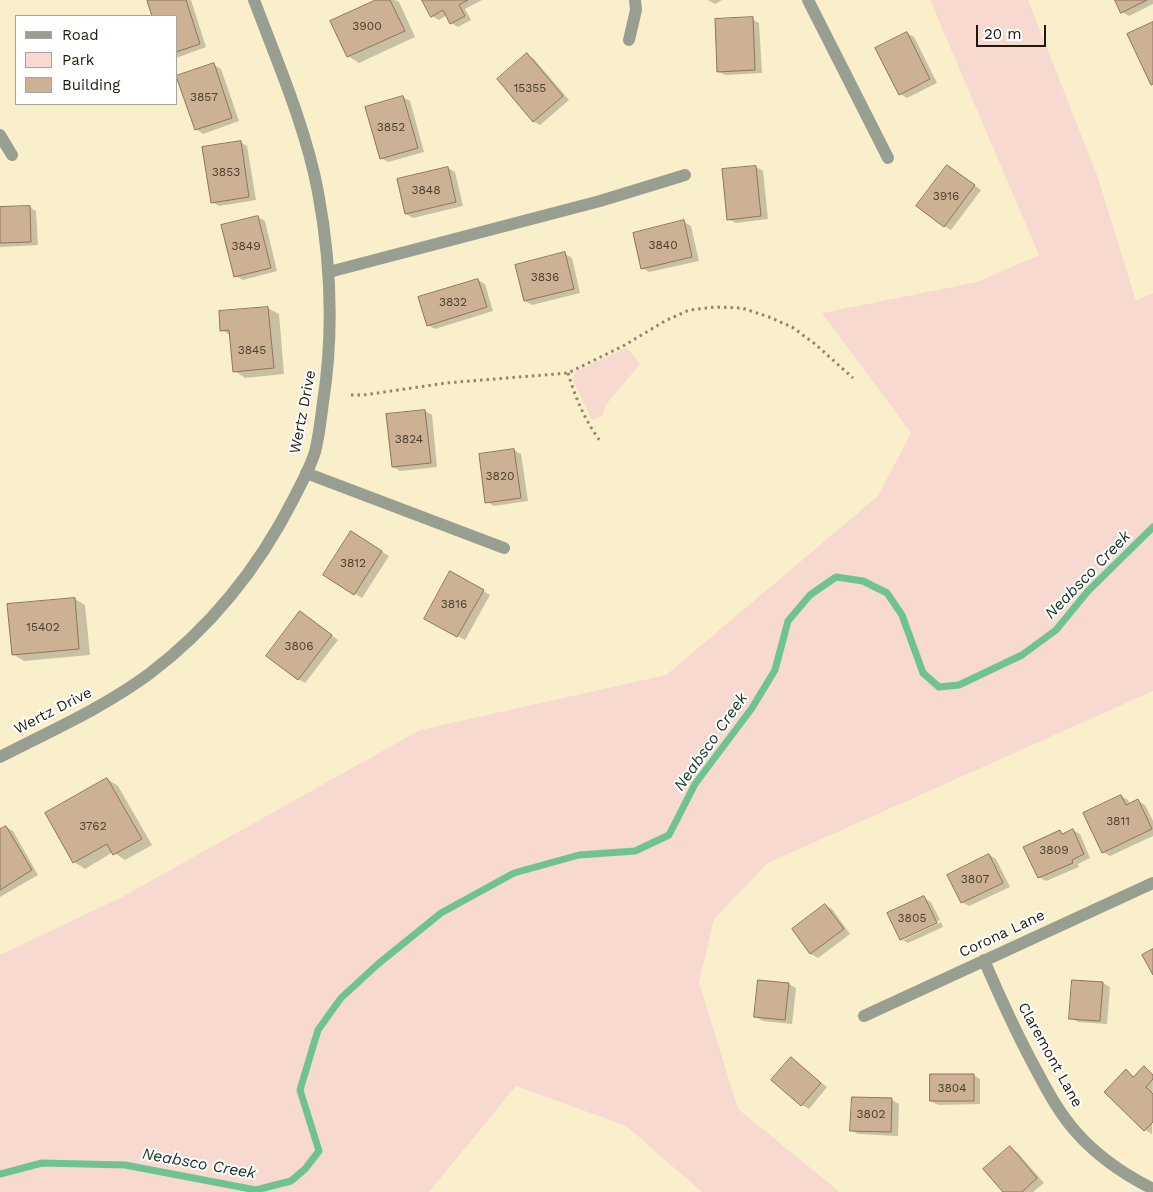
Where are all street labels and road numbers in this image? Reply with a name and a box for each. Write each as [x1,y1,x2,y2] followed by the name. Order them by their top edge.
[286,369,320,455] street label: Wertz Drive
[11,684,95,738] street label: Wertz Drive
[956,906,1048,962] street label: Corona Lane
[1014,999,1086,1111] street label: Claremont Lane

